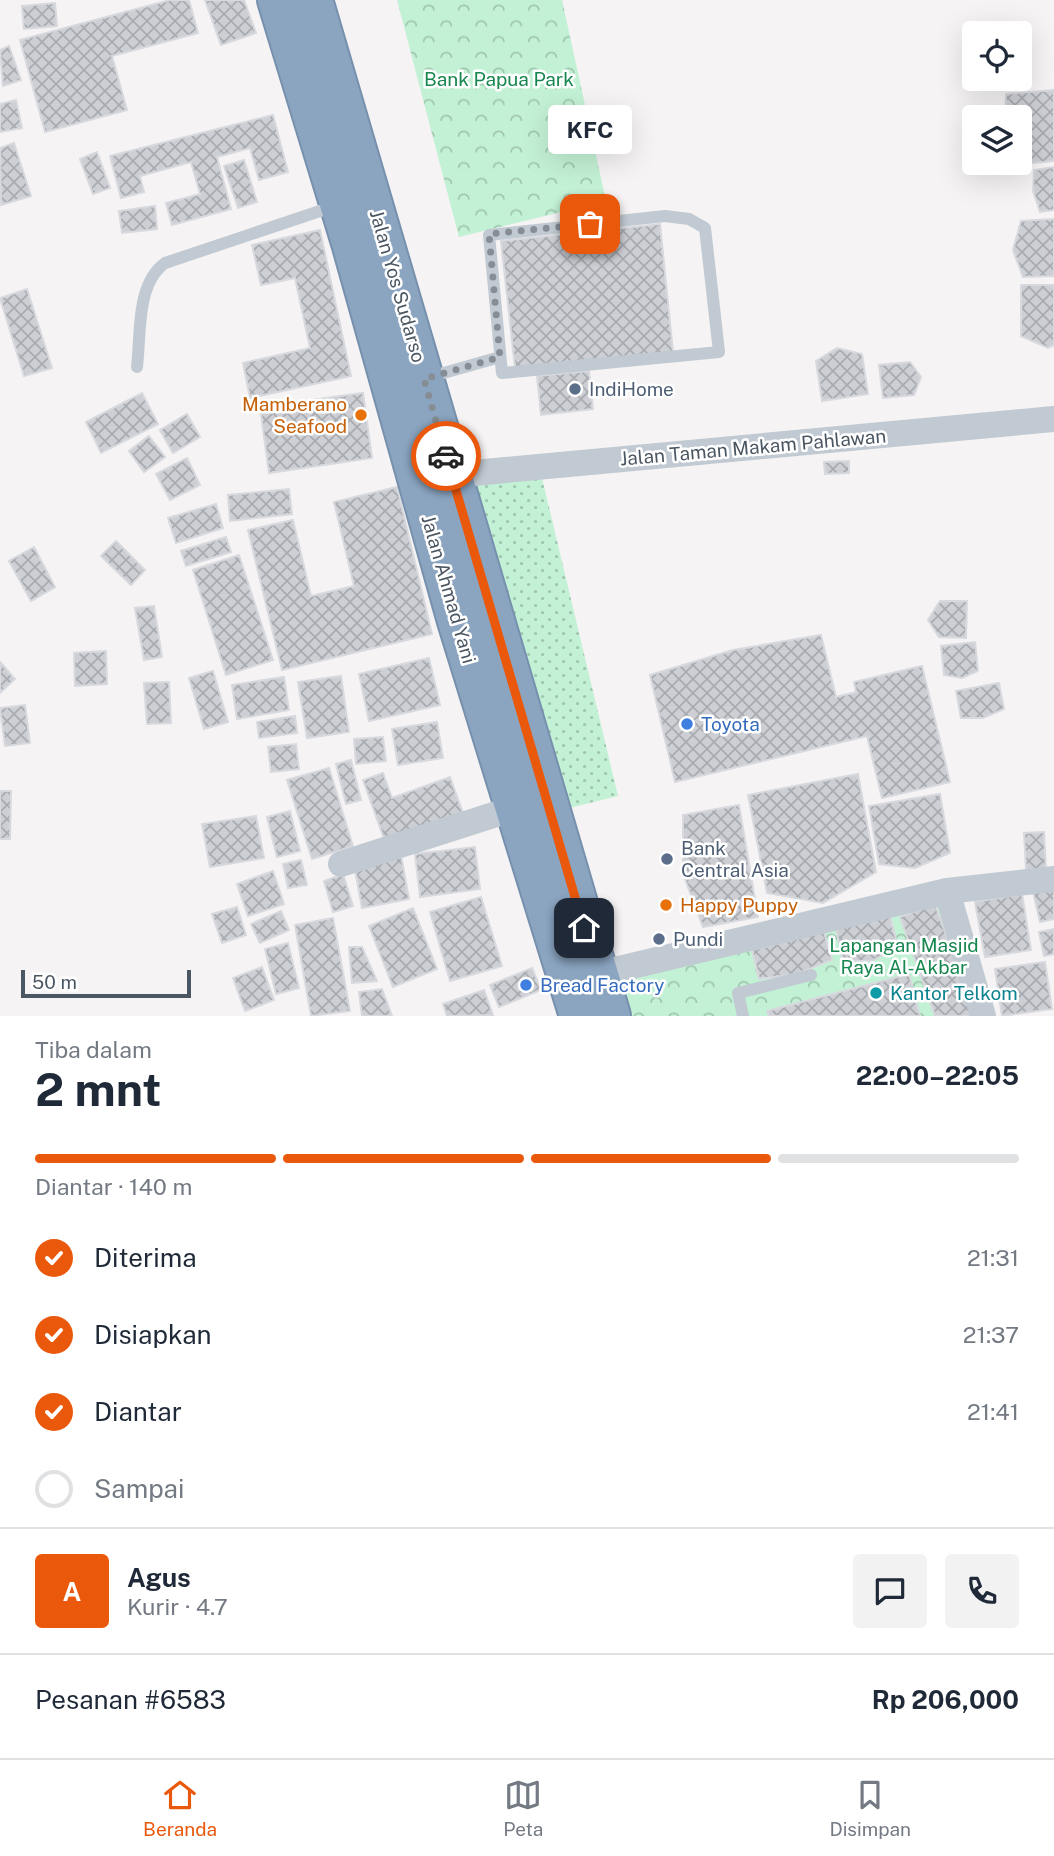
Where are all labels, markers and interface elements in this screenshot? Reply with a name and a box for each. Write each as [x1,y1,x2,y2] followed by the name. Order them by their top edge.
[962,21,1032,175] map controls
[962,21,1032,91] button: locate
[424,68,574,90] park label: Bank Papua Park
[548,105,632,154] callout: KFC
[962,105,1032,175] button: layers
[566,116,614,143] text: KFC
[560,194,620,254] pin
[571,205,609,243] icon: bag
[366,207,430,365] street label: Jalan Yos Sudarso
[589,378,674,400] place label: IndiHome
[567,381,583,397] marker: IndiHome
[242,393,347,437] place label: Mamberano Seafood
[353,407,369,423] marker: Mamberano Seafood
[411,421,481,491] courier
[619,424,887,470] street label: Jalan Taman Makam Pahlawan
[427,437,465,475] icon: car
[417,512,481,666] street label: Jalan Ahmad Yani
[701,713,760,735] place label: Toyota
[679,716,695,732] marker: Toyota
[681,837,789,881] place label: Bank Central Asia
[659,851,675,867] marker: Bank Central Asia
[680,894,798,916] place label: Happy Puppy
[658,897,674,913] marker: Happy Puppy
[554,898,614,958] pin
[565,909,603,947] icon: home
[673,928,723,950] place label: Pundi
[651,931,667,947] marker: Pundi
[829,934,979,978] park label: Lapangan Masjid Raya Al-Akbar
[21,967,191,999] scale bar
[32,971,77,993] text: 50 m
[540,974,664,996] place label: Bread Factory
[518,977,534,993] marker: Bread Factory
[890,982,1018,1004] place label: Kantor Telkom
[868,985,884,1001] marker: Kantor Telkom
[35,1036,152,1063] text: Tiba dalam
[856,1060,1019,1091] text: 22:00–22:05
[35,1062,161,1116] text: 2 mnt
[35,1173,192,1200] text: Diantar · 140 m
[35,1239,73,1277] icon: check
[94,1242,197,1273] text: Diterima
[967,1244,1019,1271] text: 21:31
[35,1316,73,1354] icon: check
[94,1319,212,1350] text: Disiapkan
[963,1321,1019,1348] text: 21:37
[35,1393,73,1431] icon: check
[94,1396,182,1427] text: Diantar
[967,1398,1019,1425] text: 21:41
[94,1473,184,1504] text: Sampai
[853,1554,927,1628] button: chat
[945,1554,1019,1628] button: phone
[127,1562,191,1593] text: Agus
[63,1576,81,1607] text: A
[127,1593,228,1620] text: Kurir · 4.7
[35,1684,226,1715] text: Pesanan #6583
[872,1684,1019,1715] text: Rp 206,000
[143,1776,217,1840] tab: Beranda
[503,1776,543,1840] tab: Peta
[829,1776,911,1840] tab: Disimpan

